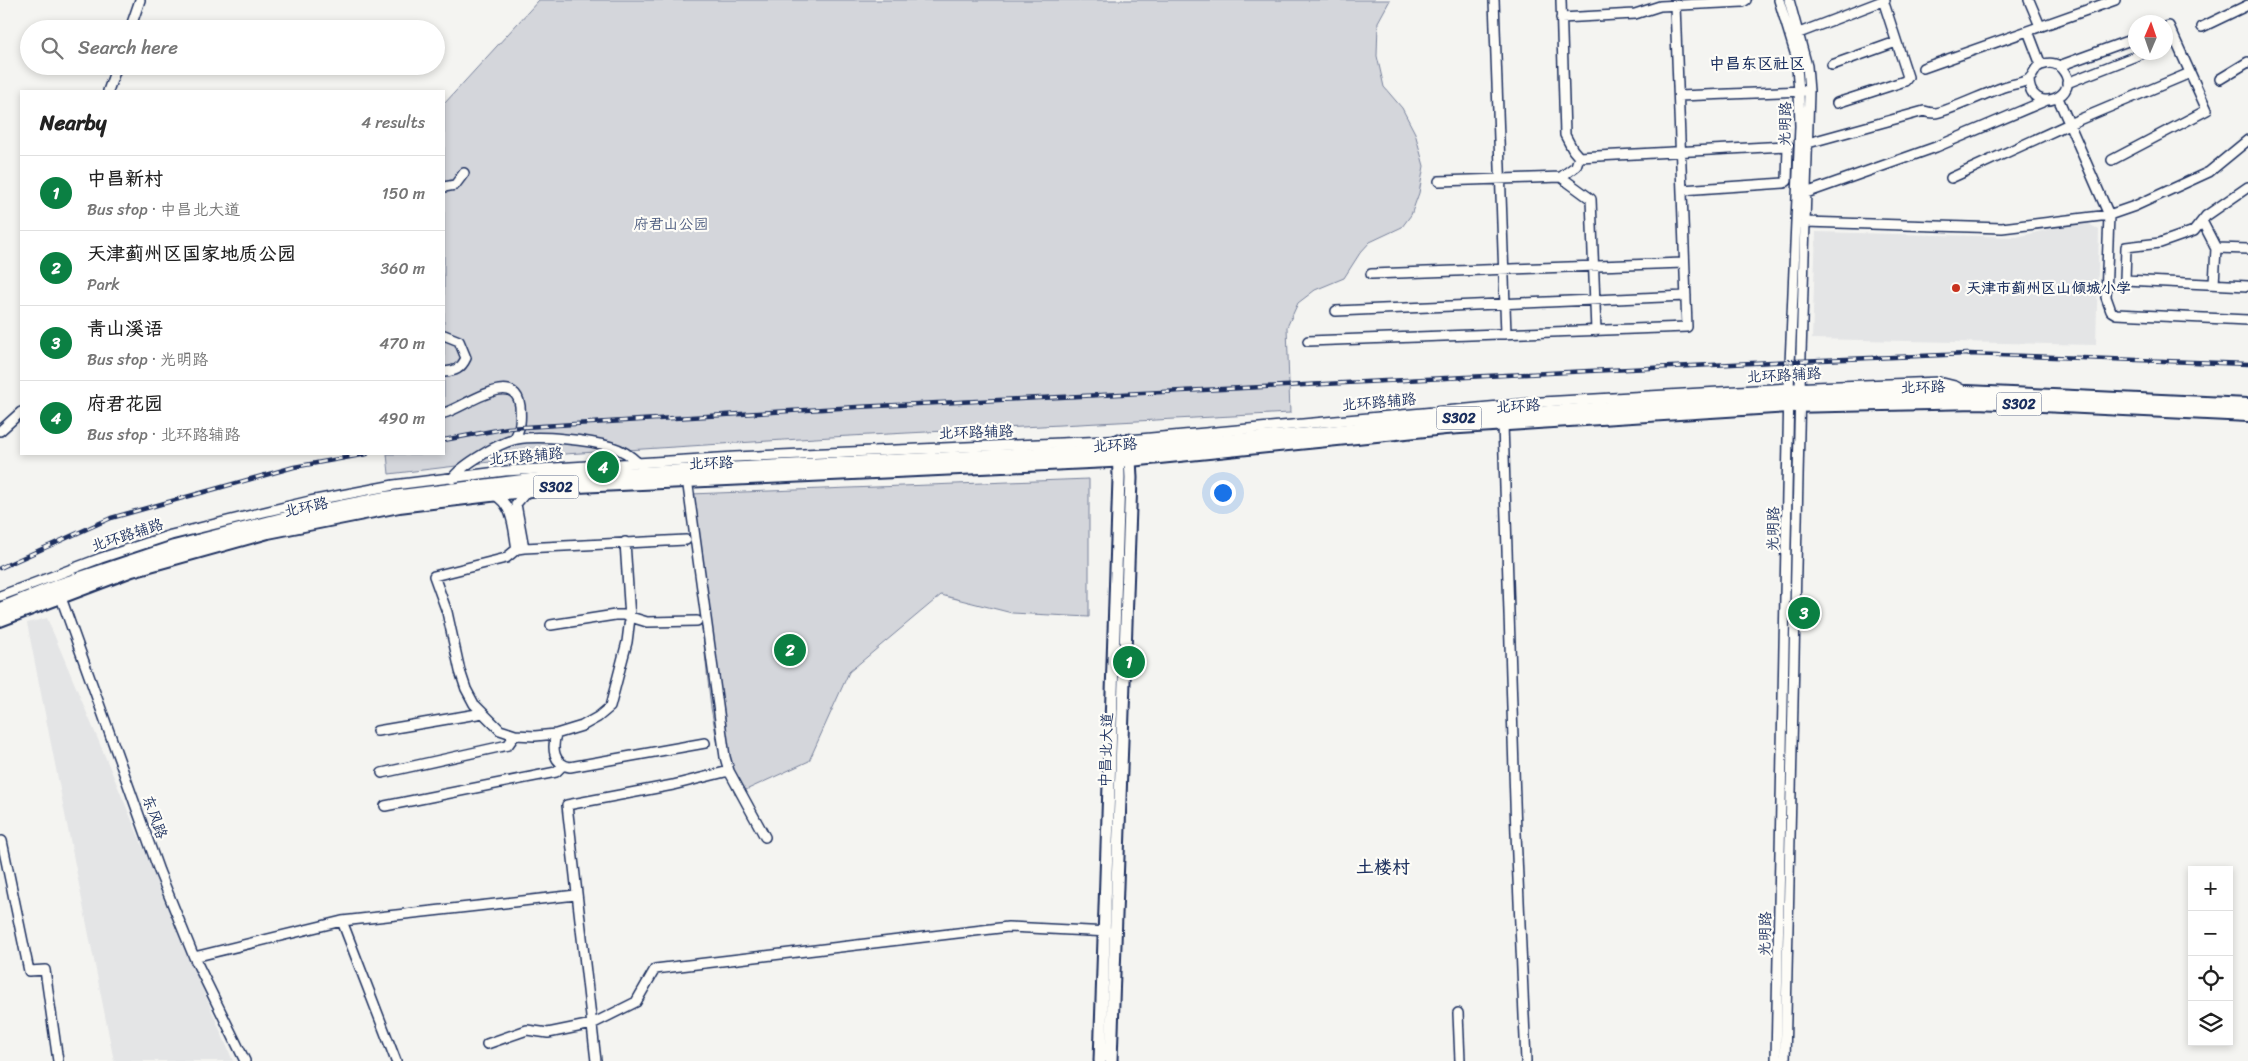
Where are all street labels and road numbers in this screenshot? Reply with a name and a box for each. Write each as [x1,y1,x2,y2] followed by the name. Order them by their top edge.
[1772,101,1798,147] street label: 光明路
[1746,360,1822,390] street label: 北环路辅路
[1900,374,1946,400] street label: 北环路
[1341,386,1417,418] street label: 北环路辅路
[1495,391,1541,421] street label: 北环路
[1996,392,2042,416] road number: S302
[1436,406,1482,429] road number: S302
[938,418,1014,446] street label: 北环路辅路
[1092,430,1138,460] street label: 北环路
[488,440,564,472] street label: 北环路辅路
[688,449,734,477] street label: 北环路
[534,476,578,498] road number: S302
[281,490,331,524] street label: 北环路
[1760,506,1786,552] street label: 光明路
[87,511,167,559] street label: 北环路辅路
[1092,712,1120,788] street label: 中昌北大道
[135,791,175,843] street label: 东风路
[1752,911,1778,957] street label: 光明路

